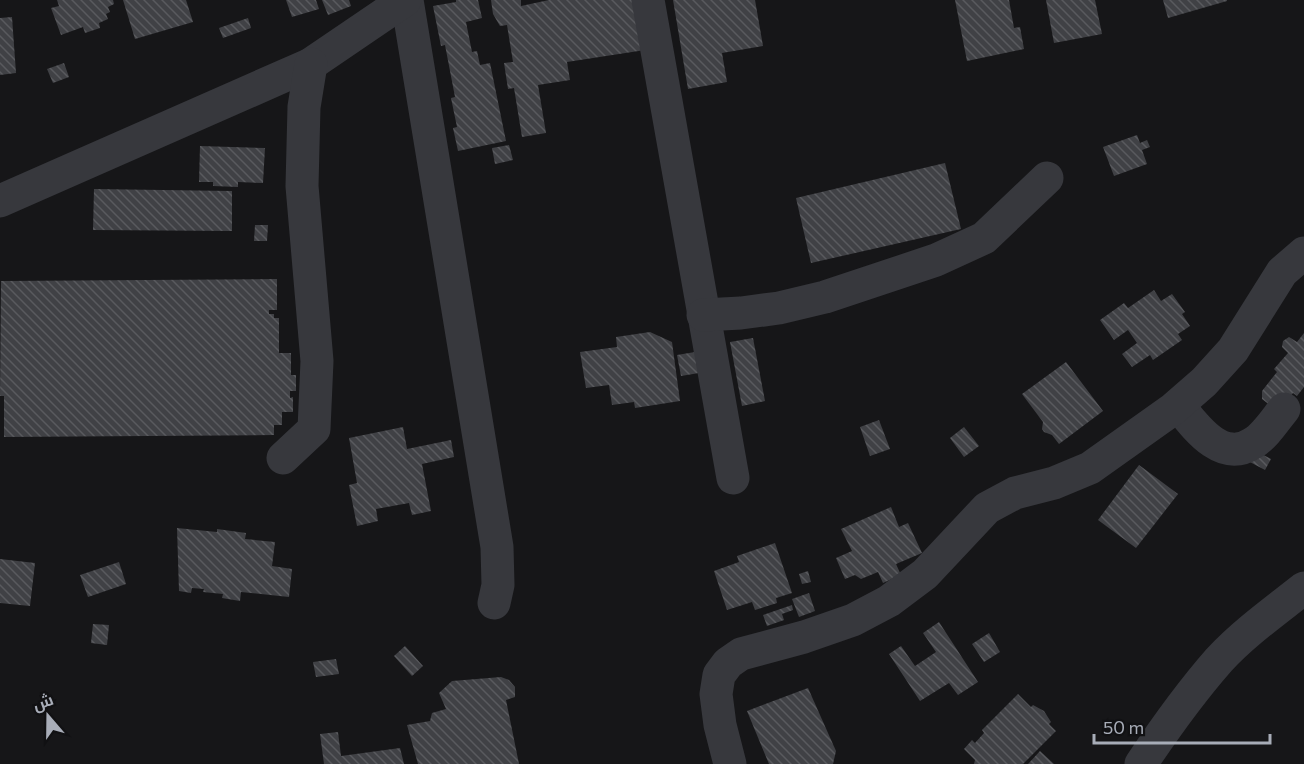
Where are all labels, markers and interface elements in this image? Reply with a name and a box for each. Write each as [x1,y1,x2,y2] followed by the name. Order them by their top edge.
[18,686,78,746] north arrow
[30,689,56,715] text: ش
[1094,707,1270,745] scale bar
[1103,716,1144,738] text: 50 m

